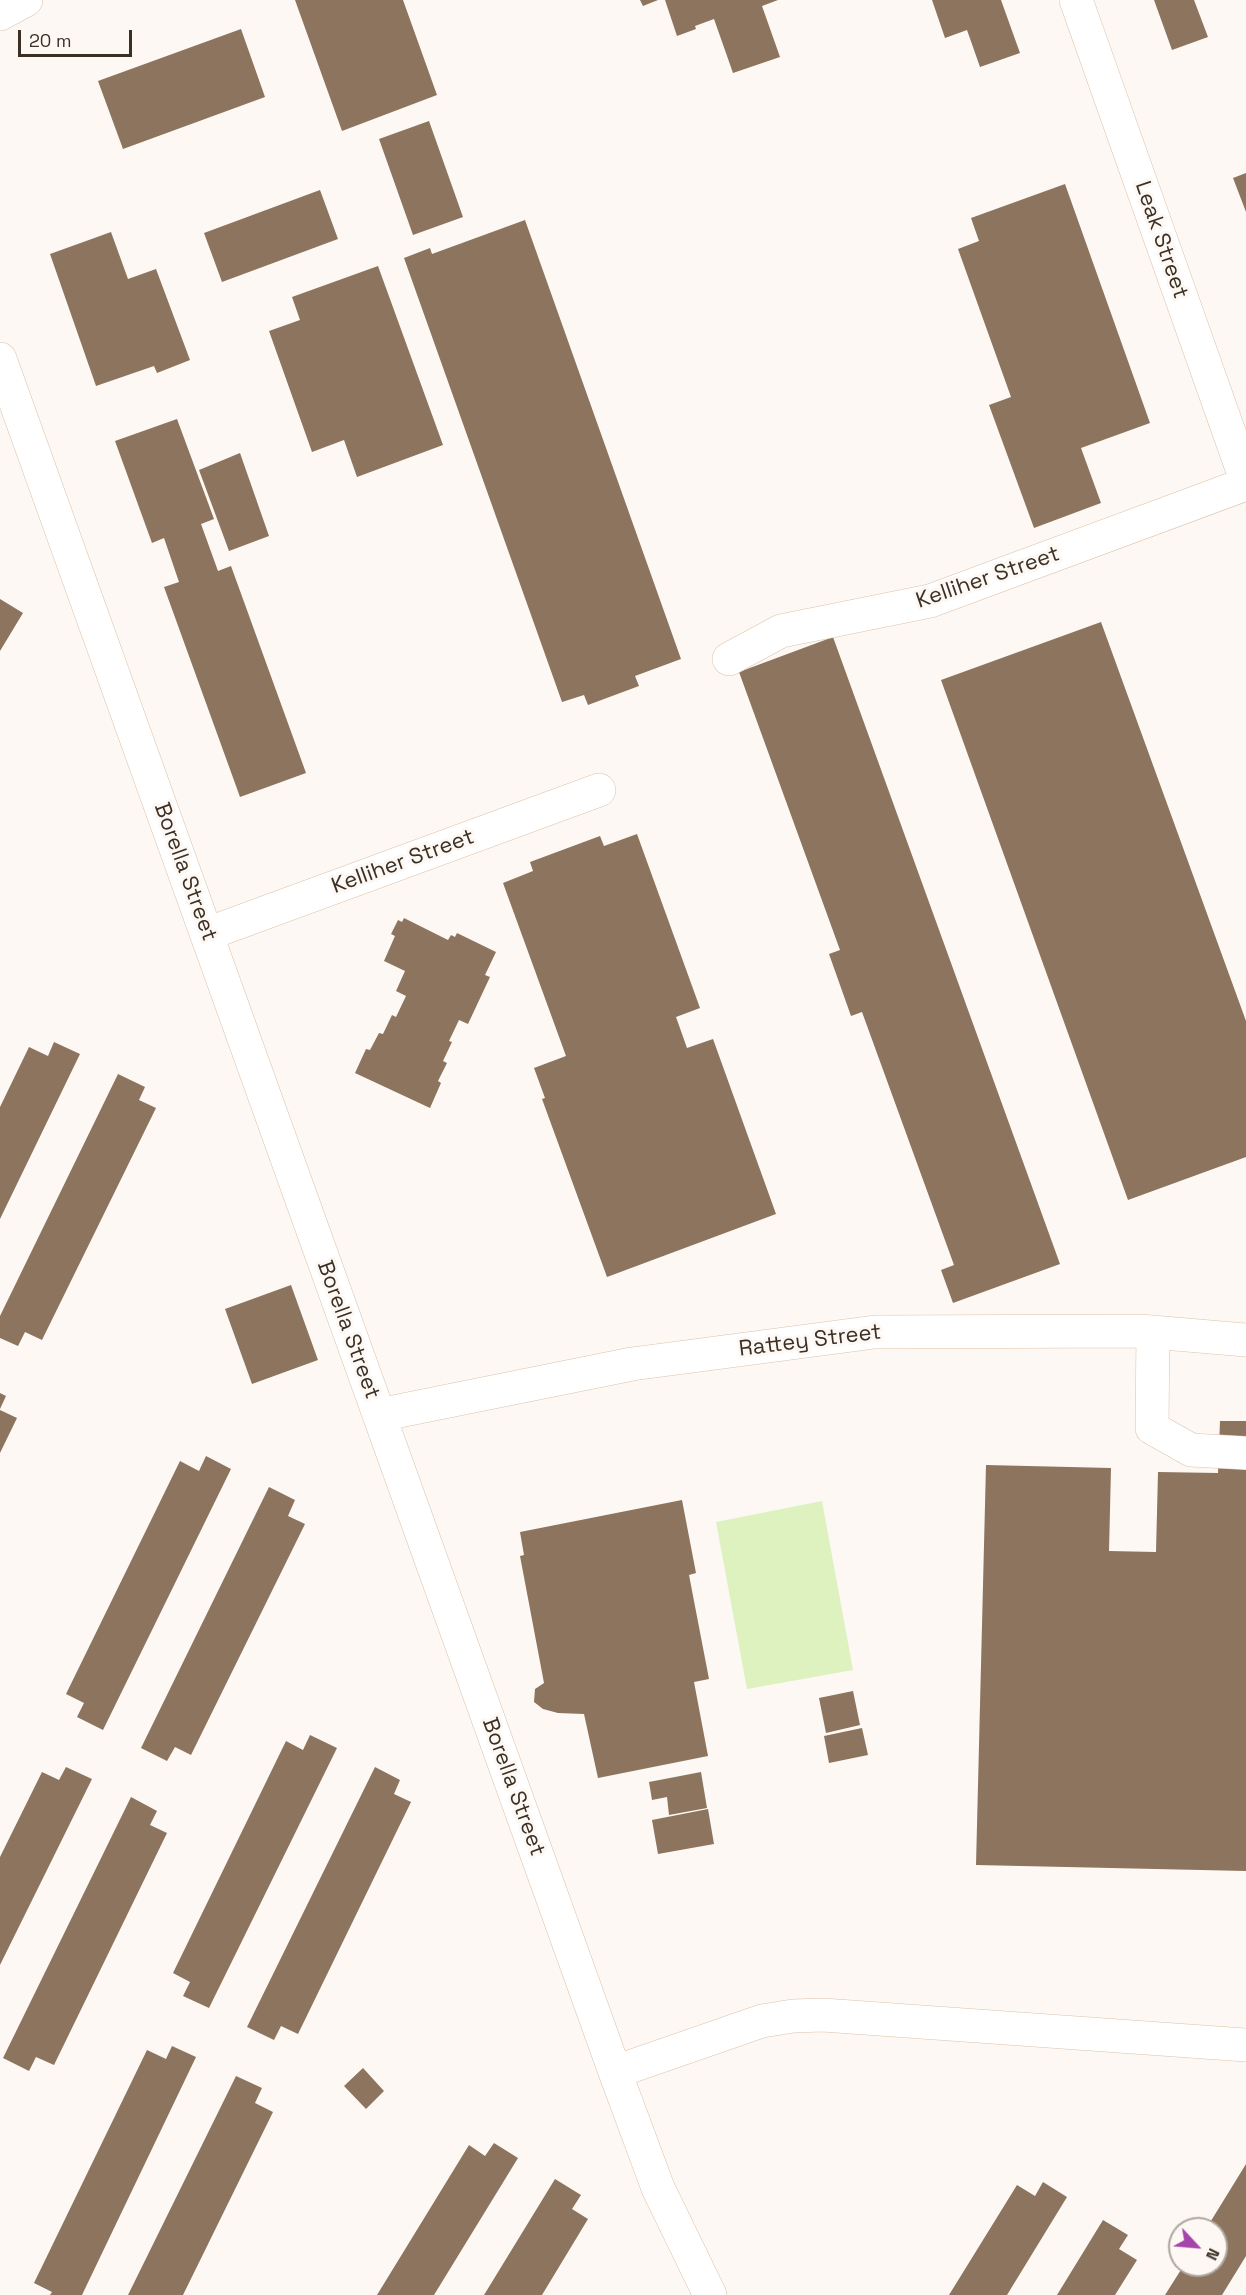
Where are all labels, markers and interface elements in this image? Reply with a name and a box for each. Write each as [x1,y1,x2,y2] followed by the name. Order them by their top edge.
[21,18,135,56] scale bar
[29,29,72,52] text: 20 m
[1129,178,1193,302] street label: Leak Street
[913,541,1063,615] street label: Kelliher Street
[148,799,222,945] street label: Borella Street
[328,824,478,900] street label: Kelliher Street
[311,1257,385,1403] street label: Borella Street
[737,1319,883,1363] street label: Rattey Street
[476,1714,550,1860] street label: Borella Street
[1168,2217,1228,2277] north arrow
[1201,2245,1225,2264] text: N

